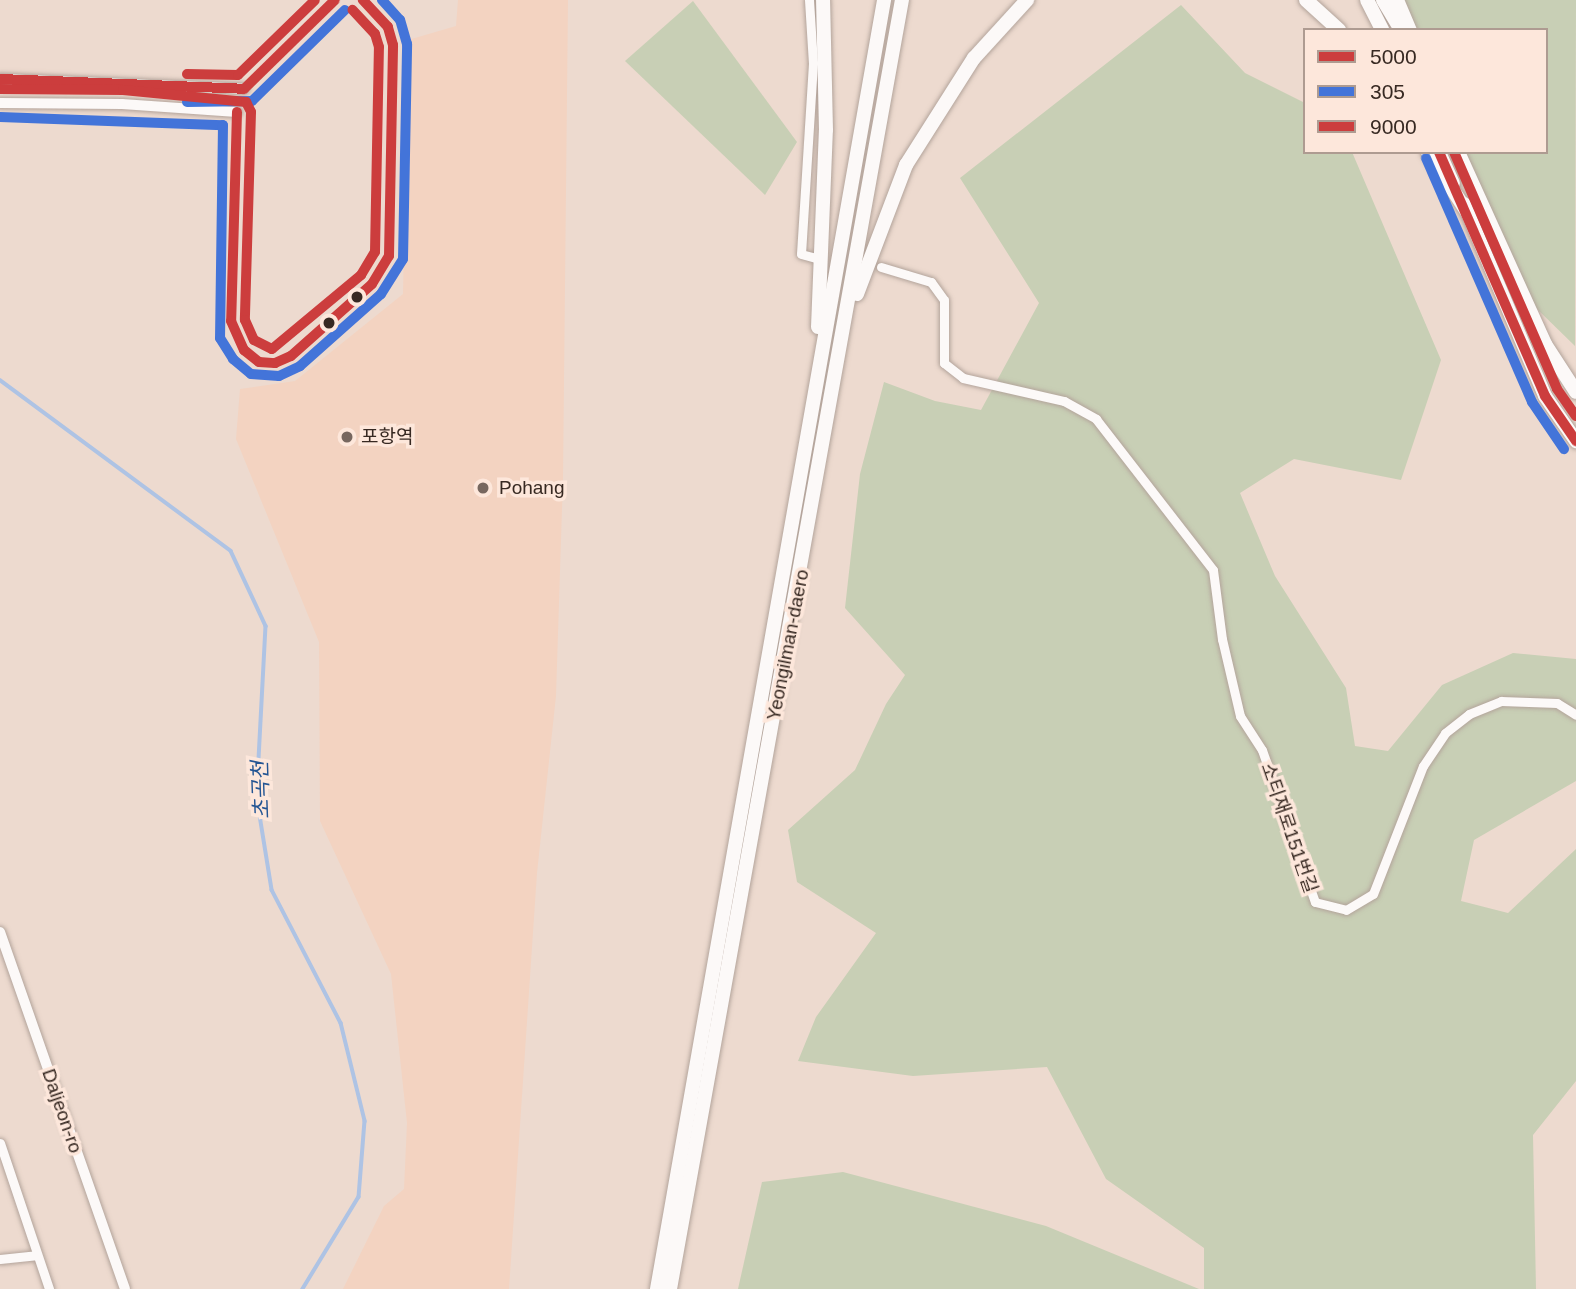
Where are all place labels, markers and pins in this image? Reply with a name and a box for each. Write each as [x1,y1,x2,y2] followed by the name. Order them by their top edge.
[350,290,364,304] unlabelled marker
[322,316,336,330] unlabelled marker
[361,426,413,448] place label: 포항역
[339,429,355,445] marker: 포항역
[499,477,565,499] place label: Pohang
[473,478,493,498] marker: Pohang

